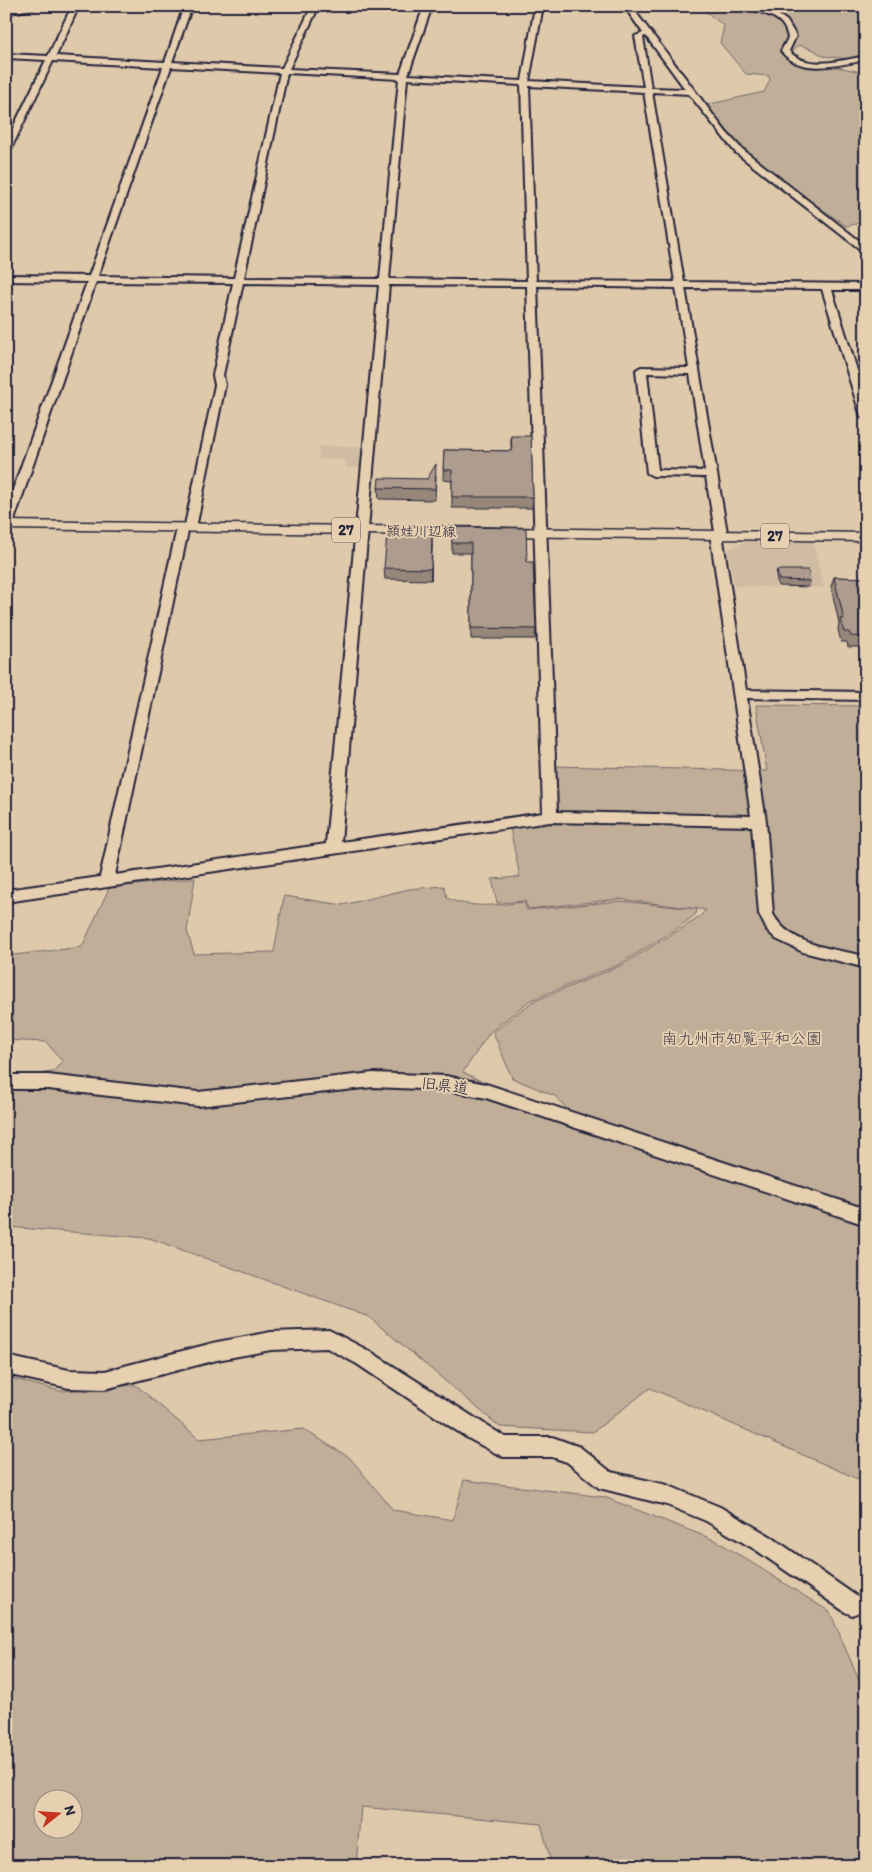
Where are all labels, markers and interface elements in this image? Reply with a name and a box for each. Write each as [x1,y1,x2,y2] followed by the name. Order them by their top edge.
[332,518,360,542] road number: 27
[386,522,456,541] street label: 頴娃川辺線
[761,524,789,548] road number: 27
[662,1029,822,1048] park label: 南九州市知覧平和公園
[420,1073,470,1098] street label: 旧県道
[32,1790,82,1840] north arrow
[60,1803,79,1817] text: N

